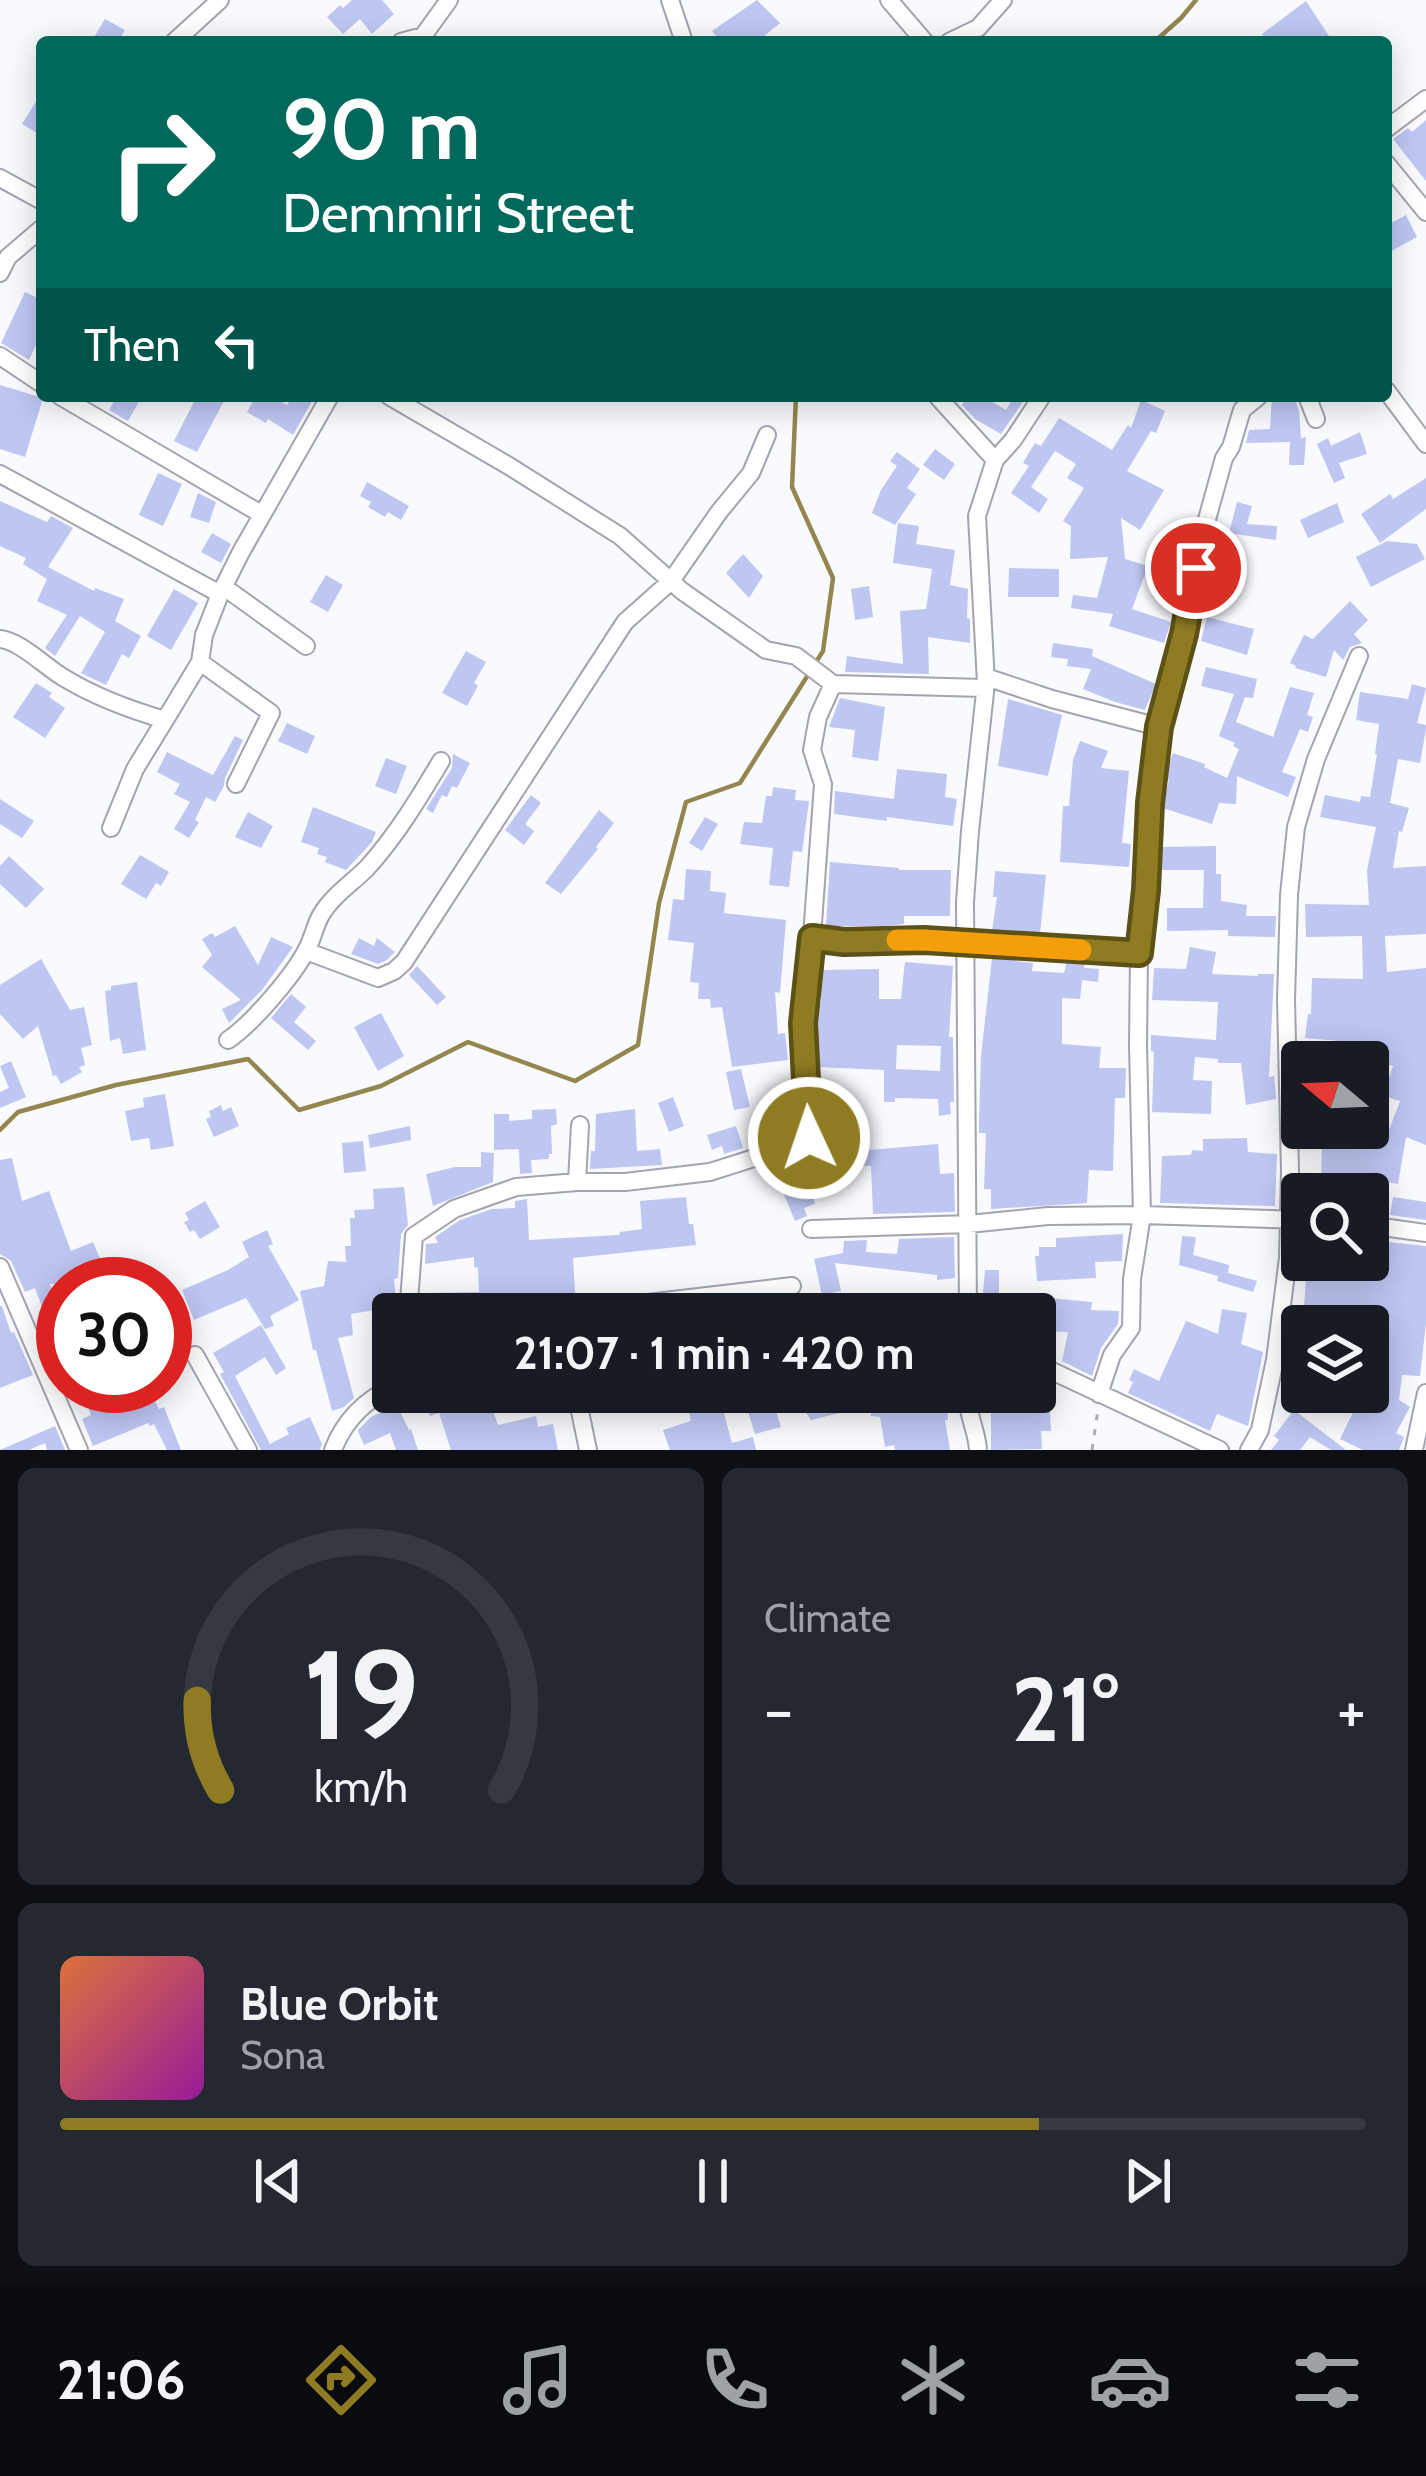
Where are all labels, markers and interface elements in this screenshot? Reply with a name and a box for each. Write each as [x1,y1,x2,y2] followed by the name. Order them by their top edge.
[282,78,480,180] text: 90 m
[84,84,240,240] icon: right
[282,180,634,246] text: Demmiri Street
[204,312,270,378] icon: left
[84,318,180,372] text: Then
[1145,517,1247,619] pin
[1163,535,1229,601] icon: arrive
[1281,1041,1389,1149] north arrow
[1281,1041,1389,1413] map controls
[746,1075,872,1201] position arrow
[1281,1173,1389,1281] button: search
[36,1257,192,1413] speed limit sign: 30
[1281,1305,1389,1413] button: layers
[514,1326,914,1380] text: 21:07 · 1 min · 420 m
[764,1594,891,1642] text: Climate
[303,1619,419,1770] text: 19
[1012,1654,1118,1764] text: 21°
[764,1669,793,1750] text: −
[1337,1669,1366,1750] text: +
[314,1760,408,1812] text: km/h
[240,1977,438,2031] text: Blue Orbit
[240,2031,325,2079] text: Sona
[245,2148,311,2214] icon: previous
[680,2148,746,2214] icon: pause
[1115,2148,1181,2214] icon: next
[299,2338,383,2422] icon: directions
[496,2338,580,2422] icon: music
[693,2338,777,2422] icon: phone
[891,2338,975,2422] icon: climate
[1088,2338,1172,2422] icon: car
[1285,2338,1369,2422] icon: filters
[57,2347,186,2413] text: 21:06

